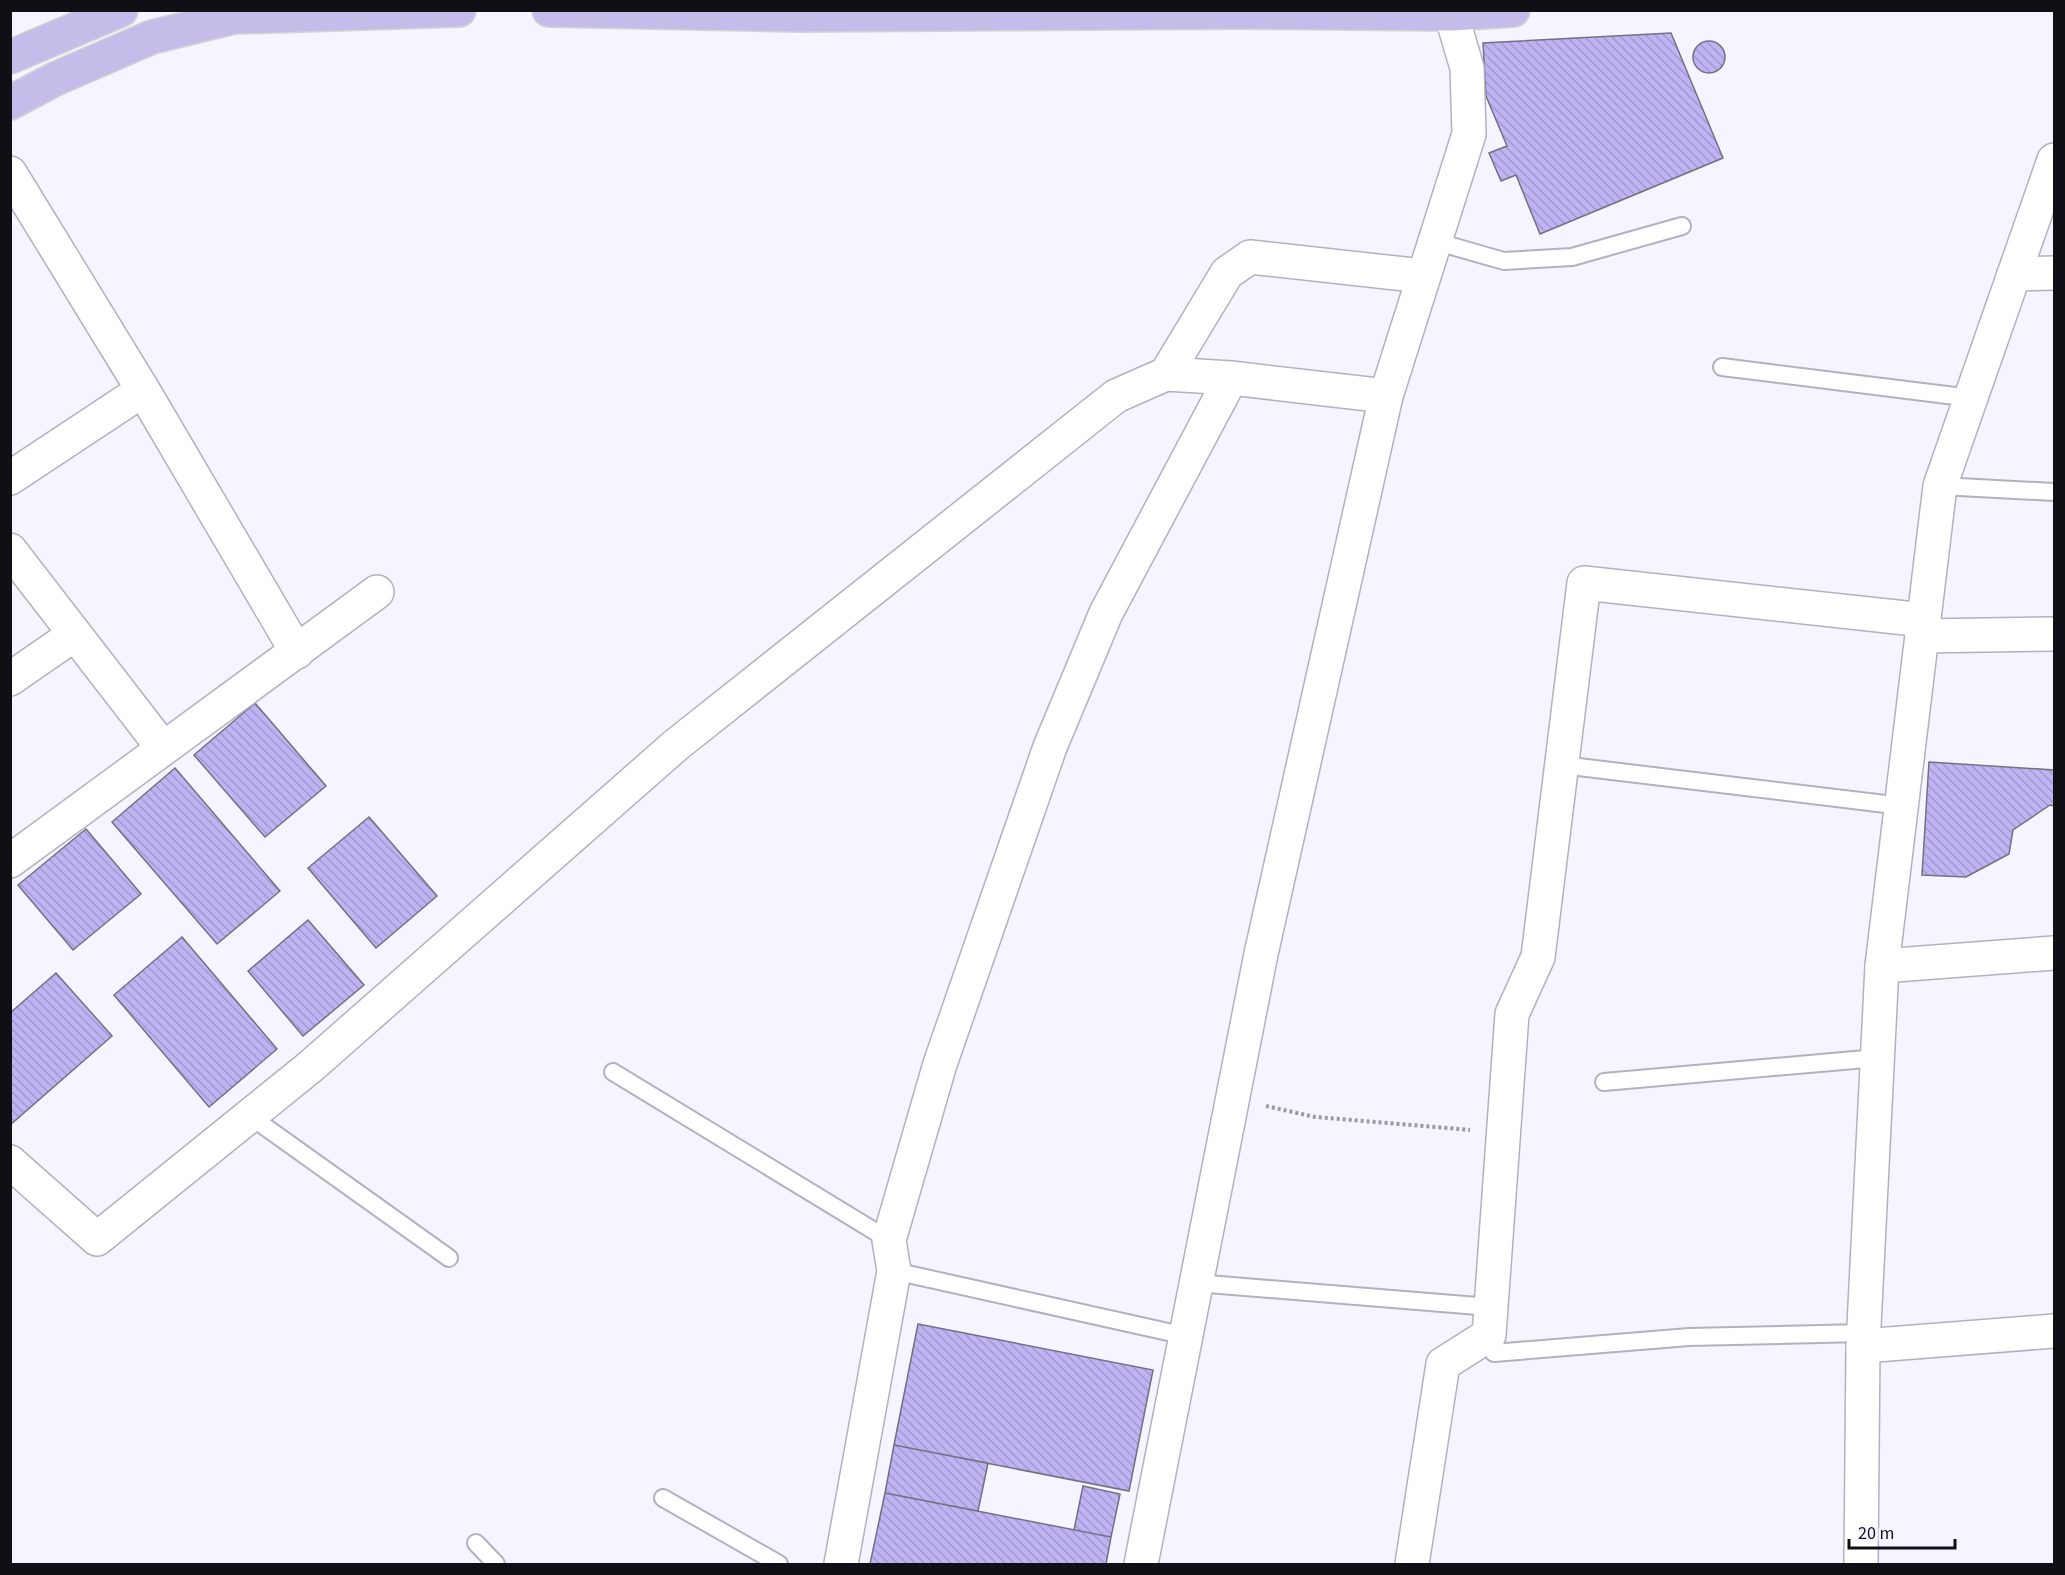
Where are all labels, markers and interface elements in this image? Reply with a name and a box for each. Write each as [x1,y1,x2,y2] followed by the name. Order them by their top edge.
[1849,1512,1956,1550] scale bar
[1858,1521,1894,1546] text: 20 m

